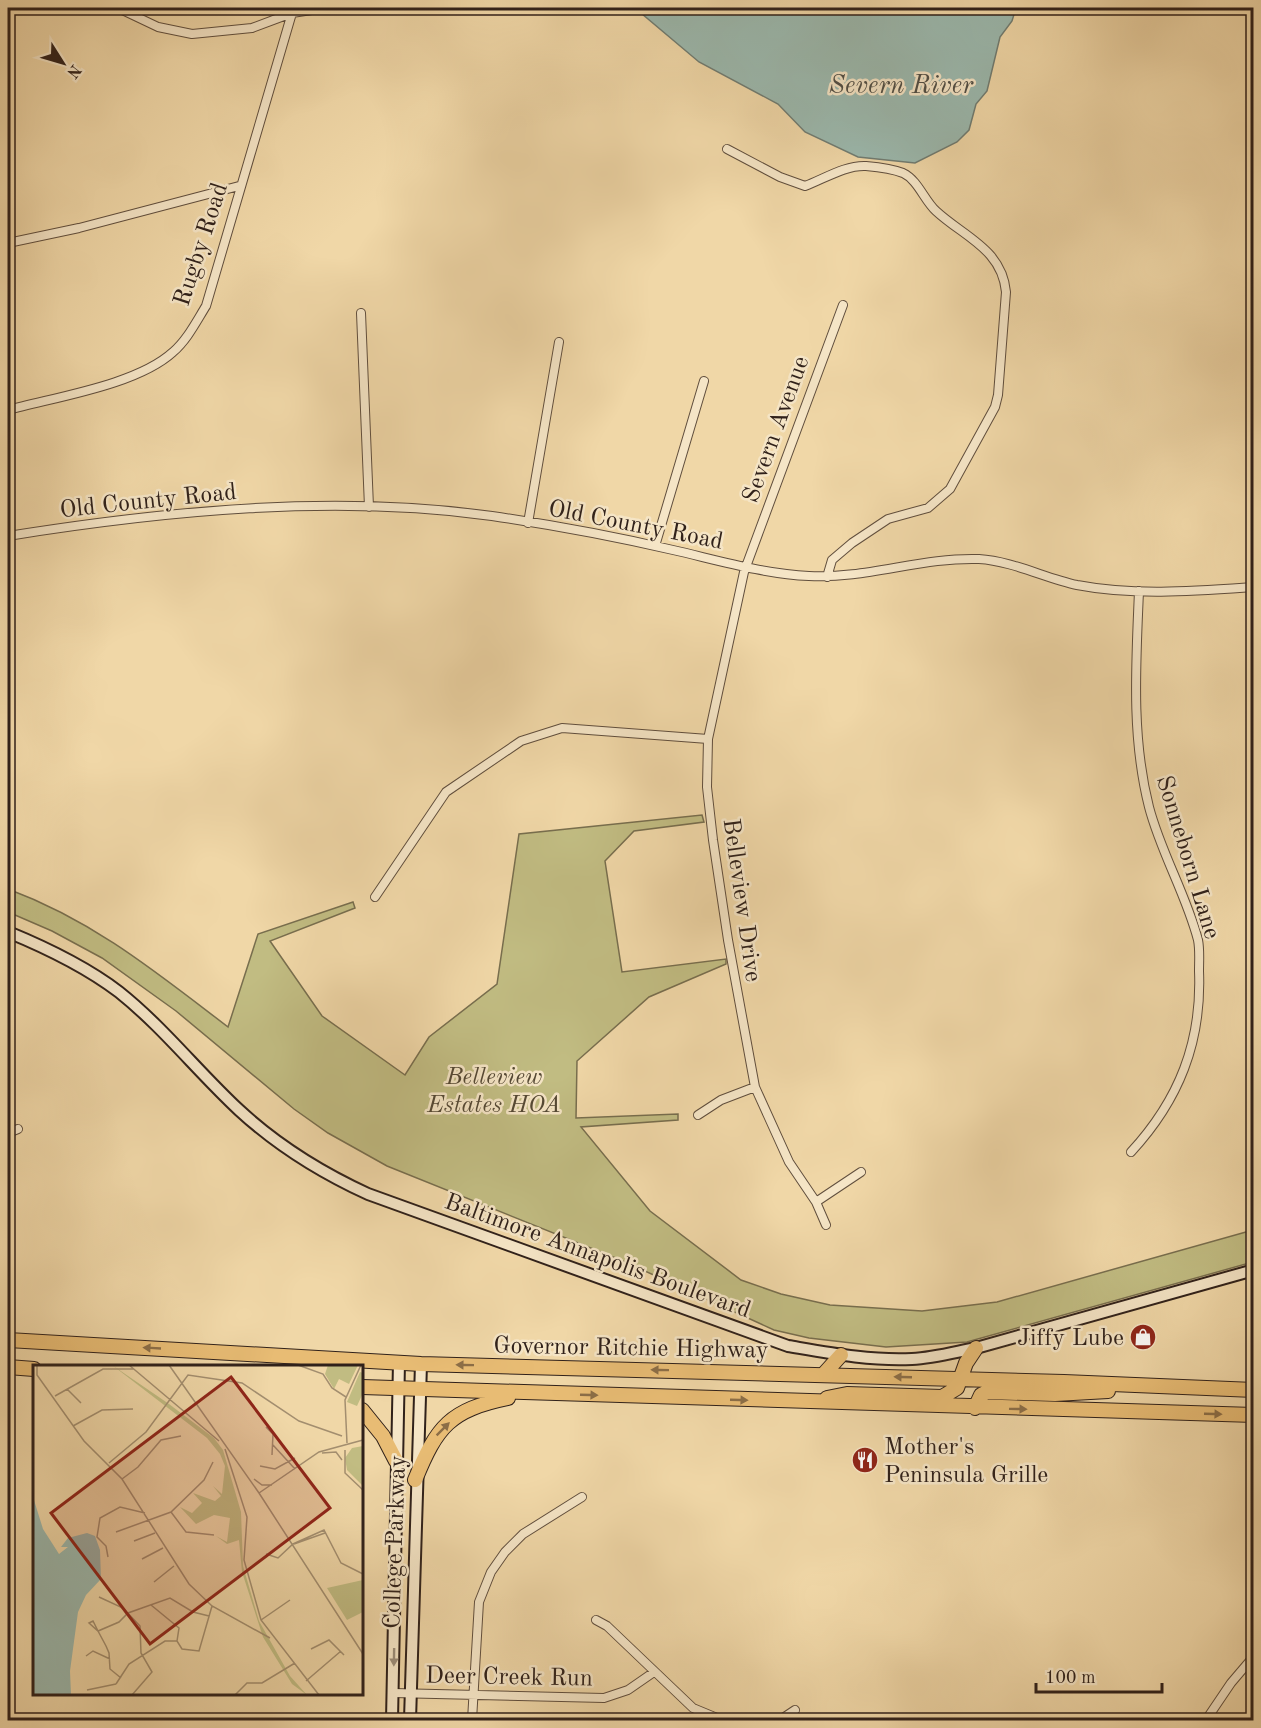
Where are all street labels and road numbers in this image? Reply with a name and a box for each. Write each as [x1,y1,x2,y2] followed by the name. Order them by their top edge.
[171,180,233,309] street label: Rugby Road
[739,353,815,506] street label: Severn Avenue
[59,481,238,523] street label: Old County Road
[546,497,725,555] street label: Old County Road
[1151,773,1223,942] street label: Sonneborn Lane
[718,817,764,984] street label: Belleview Drive
[441,1190,754,1324] street label: Baltimore Annapolis Boulevard
[493,1335,769,1363] street label: Governor Ritchie Highway
[381,1454,411,1630] street label: College Parkway
[425,1665,593,1691] street label: Deer Creek Run

